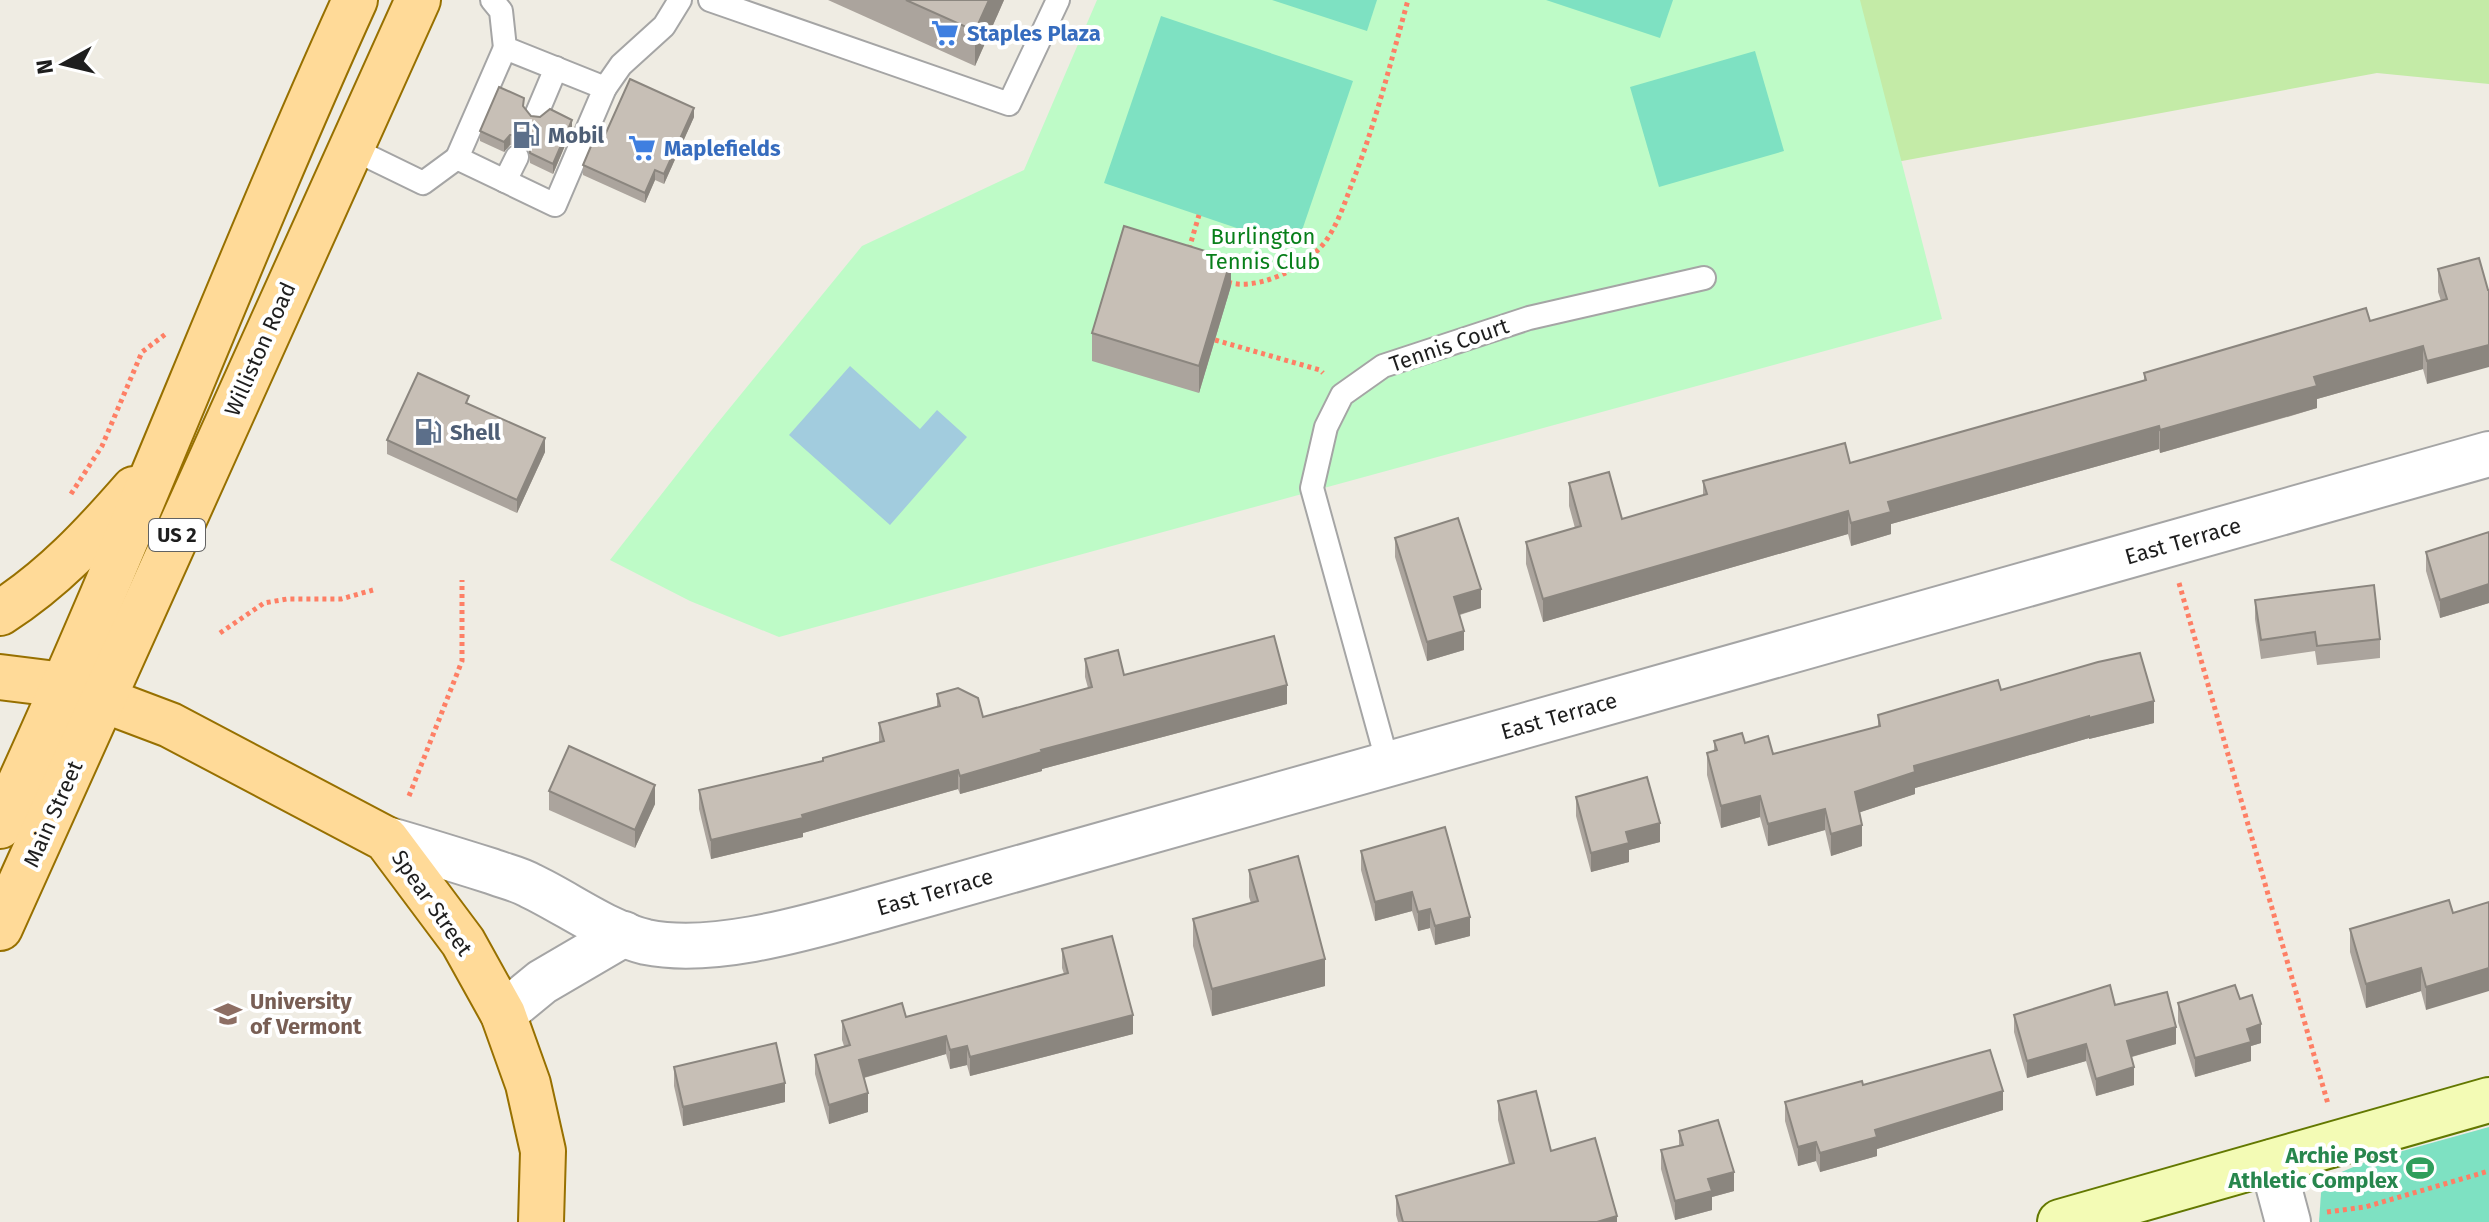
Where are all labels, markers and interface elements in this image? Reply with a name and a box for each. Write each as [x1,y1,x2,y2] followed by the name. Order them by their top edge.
[930,18,960,48] supermarket icon: Staples Plaza
[967,20,1101,47] place label: Staples Plaza
[24,24,104,104] north arrow
[30,58,59,76] text: N
[511,120,541,150] fuel station icon: Mobil
[548,122,604,149] place label: Mobil
[627,133,657,163] supermarket icon: Maplefields
[664,135,781,162] place label: Maplefields
[1206,223,1320,275] park label: Burlington Tennis Club
[218,278,302,420] street label: Williston Road
[1386,312,1512,378] street label: Tennis Court
[413,417,443,447] fuel station icon: Shell
[450,419,501,446] place label: Shell
[2122,512,2244,570] street label: East Terrace
[149,519,205,551] road number: US 2
[1498,687,1620,745] street label: East Terrace
[18,757,88,871] street label: Main Street
[386,845,478,961] street label: Spear Street
[874,863,996,921] street label: East Terrace
[250,988,362,1040] place label: University of Vermont
[213,999,243,1029] school or university icon: University of Vermont
[2227,1142,2399,1194] place label: Archie Post Athletic Complex
[2405,1153,2435,1183] sports icon: Archie Post Athletic Complex

